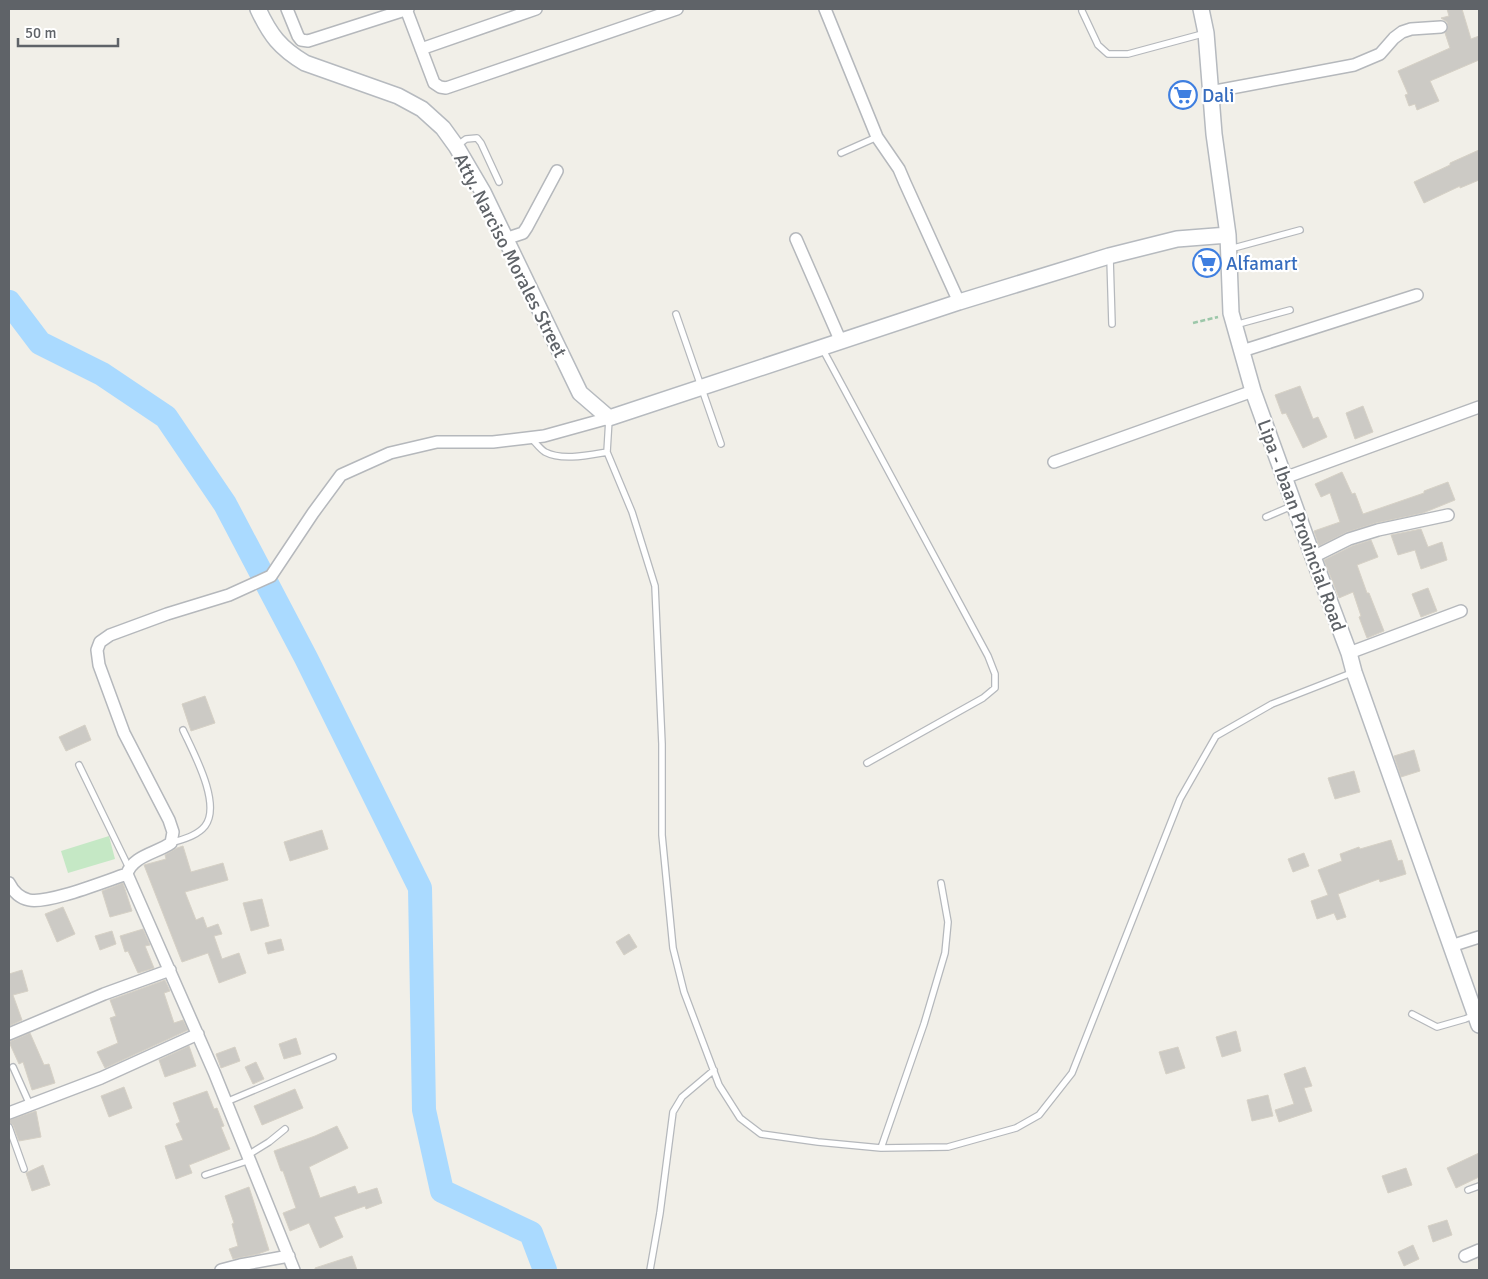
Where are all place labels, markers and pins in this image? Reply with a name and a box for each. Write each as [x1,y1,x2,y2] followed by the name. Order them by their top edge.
[1168,80,1198,110] supermarket icon: Dali
[1202,84,1234,108] place label: Dali
[1192,248,1222,278] supermarket icon: Alfamart
[1226,252,1298,276] place label: Alfamart

